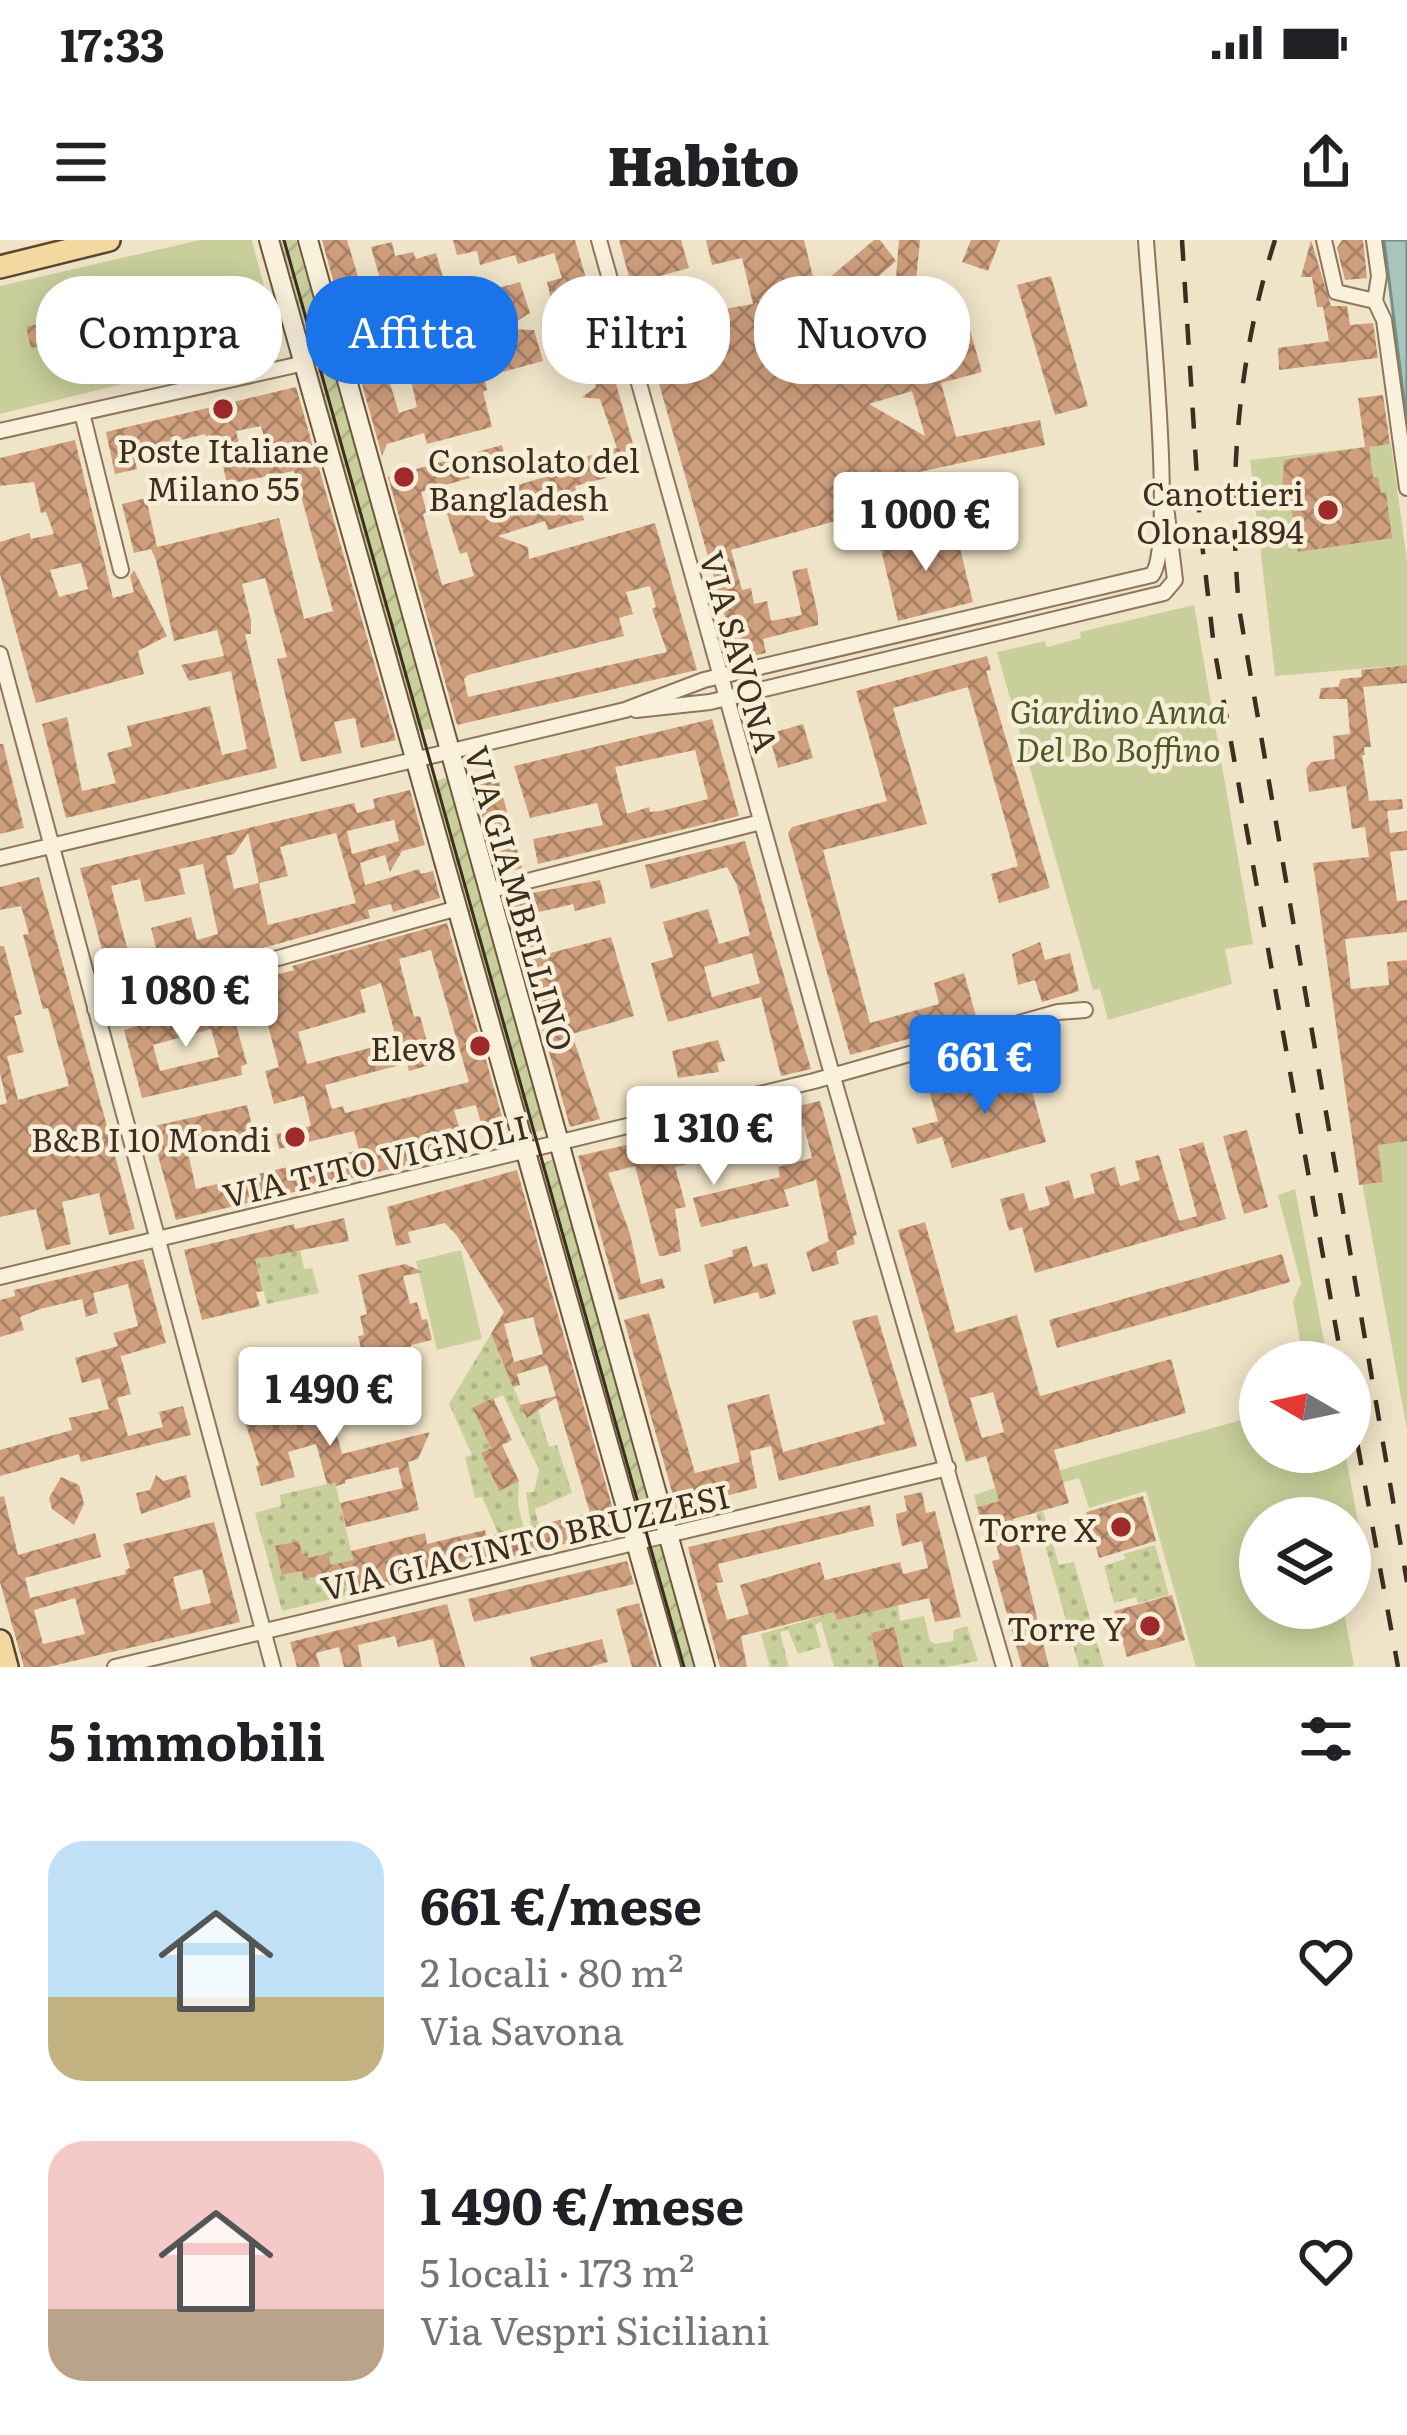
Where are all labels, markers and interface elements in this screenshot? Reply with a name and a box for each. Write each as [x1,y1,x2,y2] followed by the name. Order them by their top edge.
[60,9,165,76] text: 17:33
[608,122,799,203] text: Habito
[48,129,114,195] icon: menu
[1293,129,1359,195] icon: share
[36,276,282,384] chip: Compra
[306,276,518,384] chip: Affitta
[542,276,730,384] chip: Filtri
[754,276,970,384] chip: Nuovo
[210,396,236,422] marker: Poste Italiane Milano 55
[117,424,329,511] place label: Poste Italiane Milano 55
[428,434,640,521] place label: Consolato del Bangladesh
[391,464,417,490] marker: Consolato del Bangladesh
[1136,467,1304,554] place label: Canottieri Olona 1894
[815,472,1037,574] pin: 1 000 €
[861,482,991,540] text: 1 000 €
[1315,497,1341,523] marker: Canottieri Olona 1894
[689,545,793,757] street label: VIA SAVONA
[1010,685,1227,772] park label: Giardino Anna Del Bo Boffino
[454,740,588,1056] street label: VIA GIAMBELLINO
[75,948,297,1050] pin: 1 080 €
[121,958,251,1016] text: 1 080 €
[901,1015,1069,1117] pin: 661 €
[370,1022,456,1071] place label: Elev8
[937,1025,1033,1083] text: 661 €
[467,1033,493,1059] marker: Elev8
[603,1086,825,1188] pin: 1 310 €
[654,1096,774,1154] text: 1 310 €
[218,1100,532,1218] street label: VIA TITO VIGNOLI
[31,1113,271,1162] place label: B&B I 10 Mondi
[282,1124,308,1150] marker: B&B I 10 Mondi
[1239,1341,1371,1473] north arrow
[1239,1341,1371,1629] map controls
[219,1347,441,1449] pin: 1 490 €
[266,1357,394,1415] text: 1 490 €
[316,1469,734,1611] street label: VIA GIACINTO BRUZZESI
[1239,1497,1371,1629] button: layers
[978,1503,1097,1552] place label: Torre X
[1108,1514,1134,1540] marker: Torre X
[1007,1602,1126,1651] place label: Torre Y
[1137,1613,1163,1639] marker: Torre Y
[48,1701,325,1777] text: 5 immobili
[1293,1706,1359,1772] icon: filters
[420,1865,702,1941] text: 661 €/mese
[144,1889,288,2033] icon: home
[1293,1928,1359,1994] icon: heart
[420,1941,683,1999] text: 2 locali · 80 m²
[420,1999,624,2057] text: Via Savona
[420,2165,744,2241] text: 1 490 €/mese
[144,2189,288,2333] icon: home
[1293,2228,1359,2294] icon: heart
[420,2241,695,2299] text: 5 locali · 173 m²
[420,2299,769,2357] text: Via Vespri Siciliani

